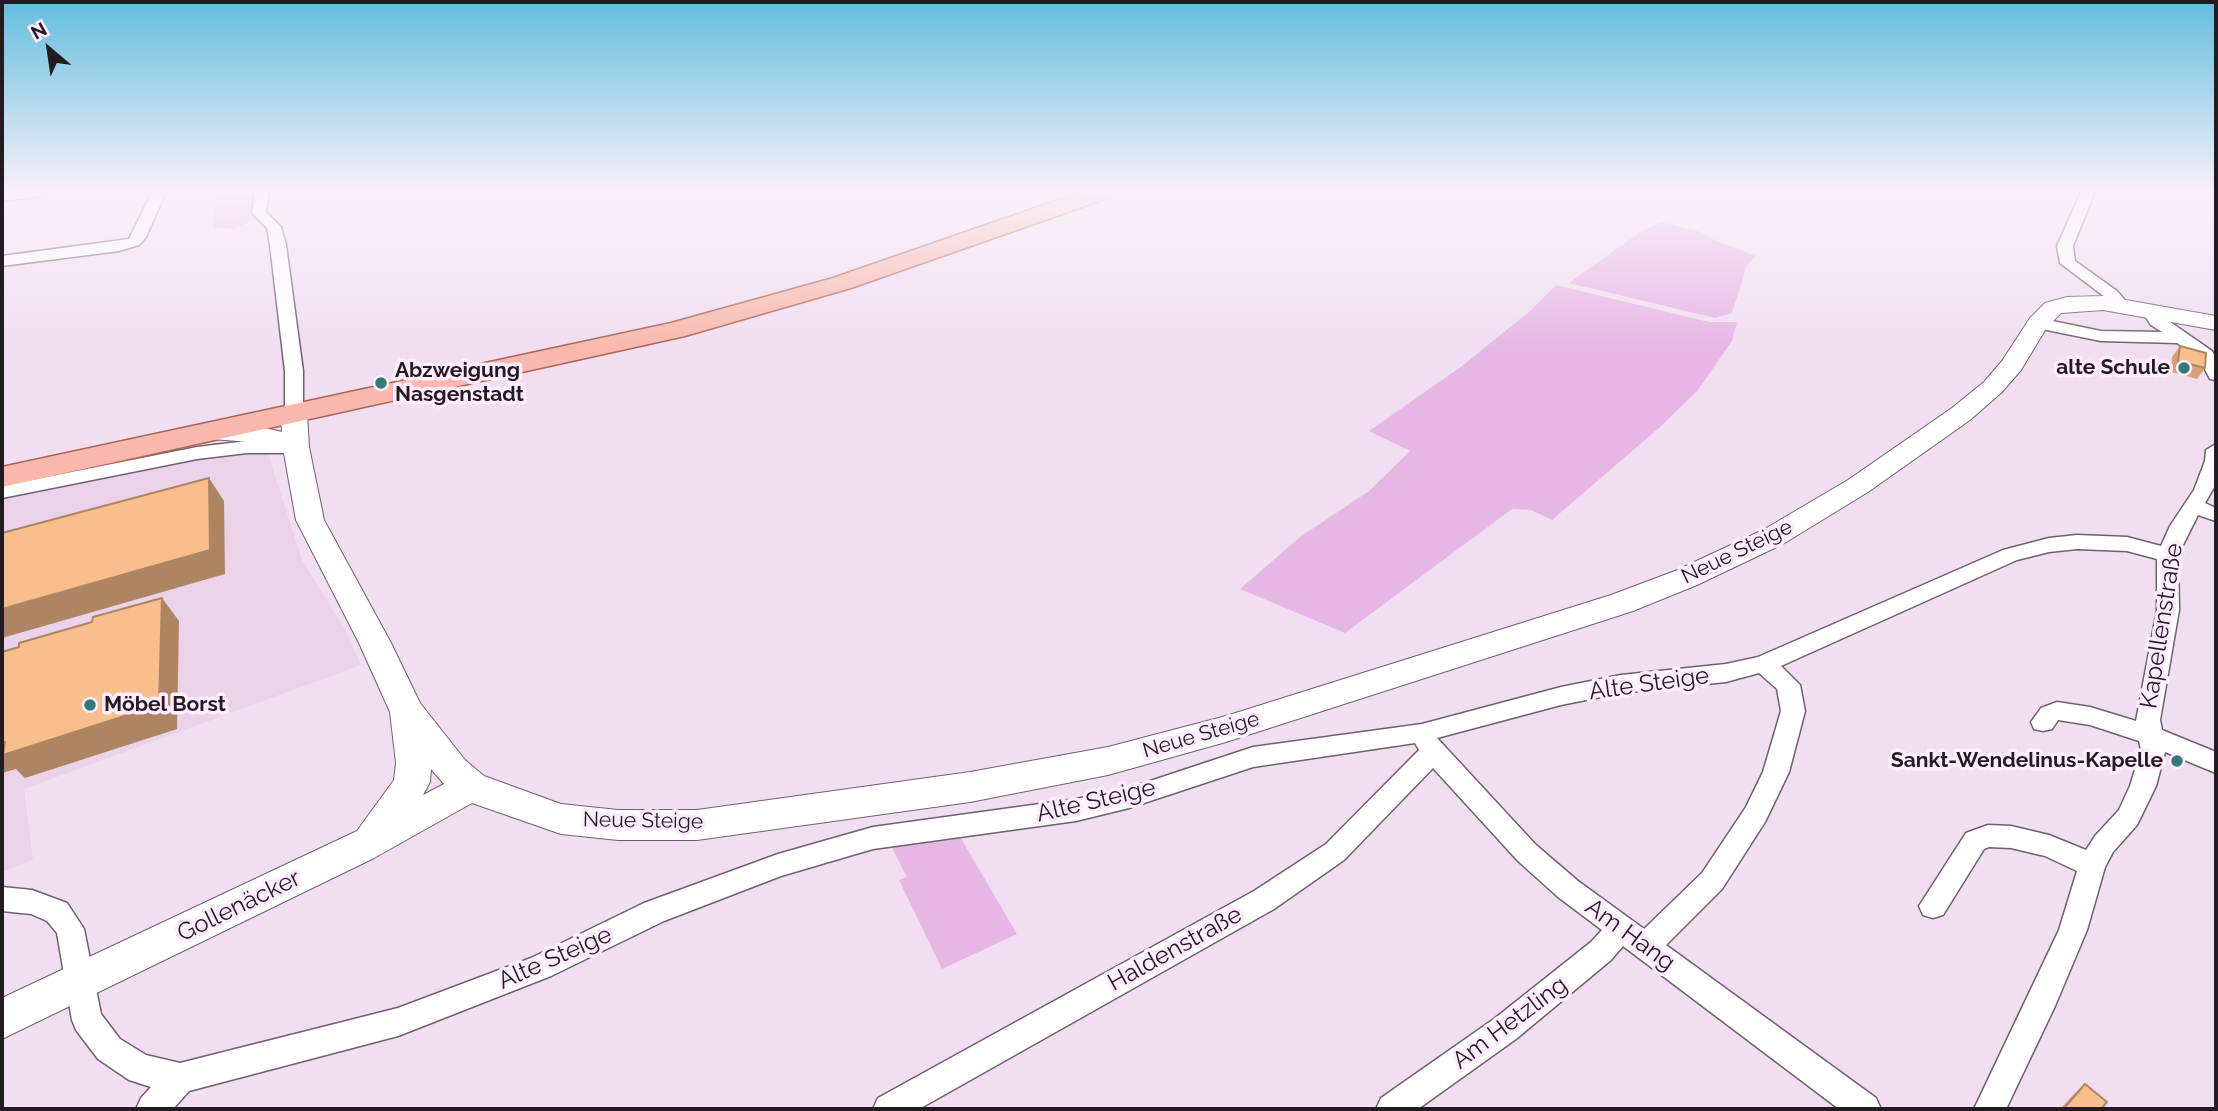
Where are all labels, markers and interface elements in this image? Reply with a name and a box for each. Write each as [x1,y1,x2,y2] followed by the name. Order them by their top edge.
[14,14,84,84] north arrow
[27,17,50,44] text: N
[2056,355,2170,381] place label: alte Schule
[395,358,524,408] place label: Abzweigung Nasgenstadt
[2176,360,2192,376] marker: alte Schule
[373,375,389,391] marker: Abzweigung Nasgenstadt
[1677,514,1797,590] street label: Neue Steige
[2135,541,2189,711] street label: Kapellenstraße
[1587,661,1711,707] street label: Alte Steige
[104,692,226,718] place label: Möbel Borst
[82,697,98,713] marker: Möbel Borst
[1140,706,1262,764] street label: Neue Steige
[1891,748,2163,774] place label: Sankt-Wendelinus-Kapelle
[2169,753,2185,769] marker: Sankt-Wendelinus-Kapelle
[1034,773,1158,829] street label: Alte Steige
[583,807,703,835] street label: Neue Steige
[173,864,305,948] street label: Gollenäcker
[1580,893,1680,977] street label: Am Hang
[1103,900,1247,998] street label: Haldenstraße
[494,920,616,996] street label: Alte Steige
[1447,970,1573,1076] street label: Am Hetzling

